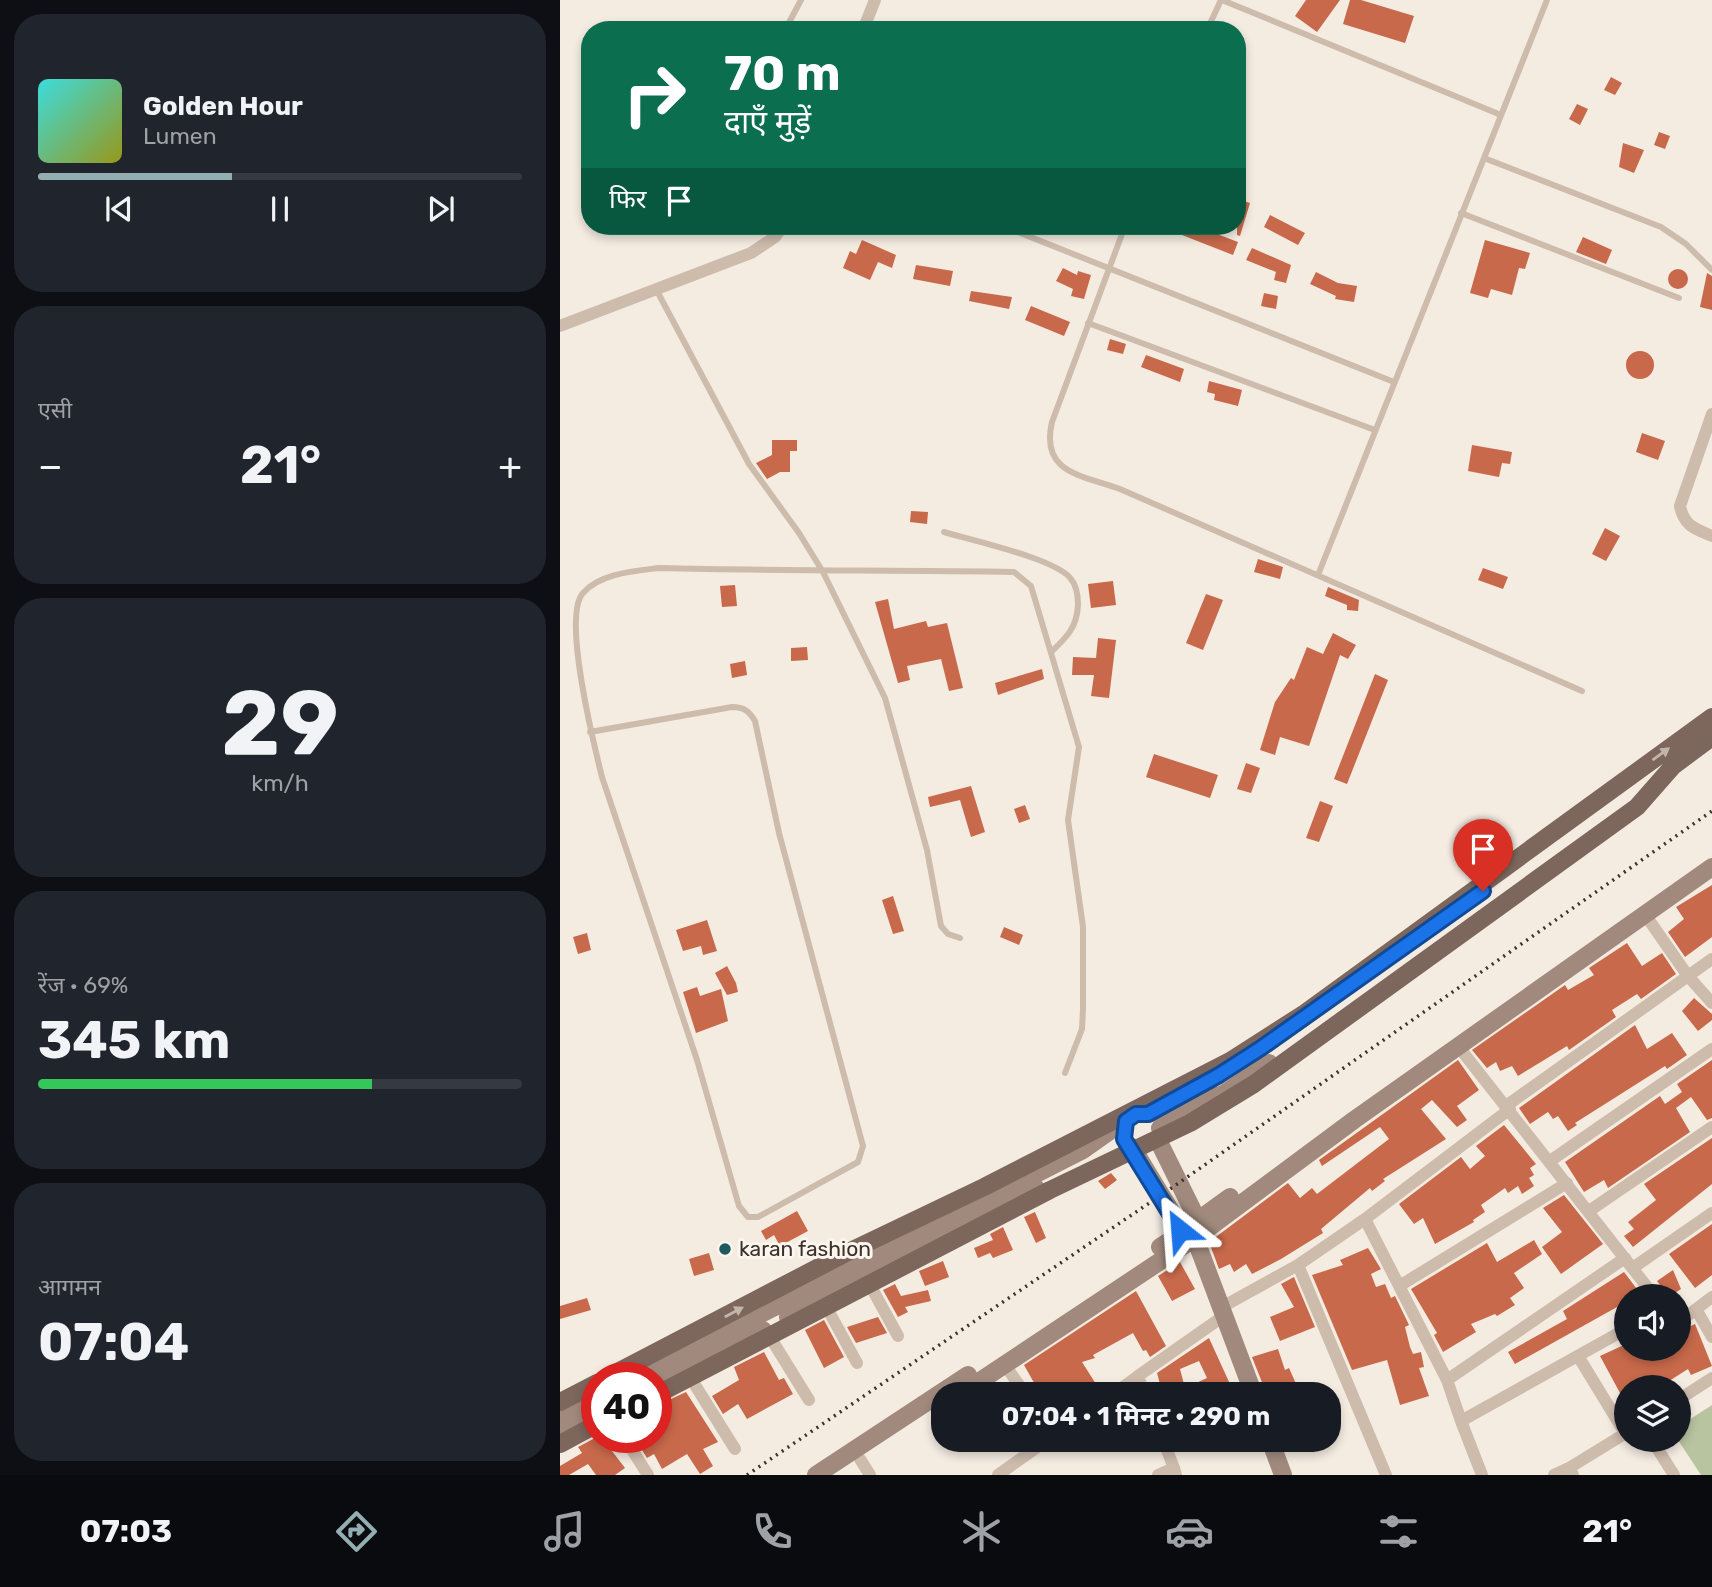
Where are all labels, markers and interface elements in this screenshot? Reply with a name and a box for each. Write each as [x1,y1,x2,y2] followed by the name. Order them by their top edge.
[724,44,841,102] text: 70 m
[609,49,700,140] icon: right
[143,91,303,122] text: Golden Hour
[724,103,811,141] text: दाएँ मुड़ें
[143,122,217,150] text: Lumen
[660,182,698,220] icon: arrive
[609,184,646,215] text: फिर
[100,190,138,228] icon: previous
[261,190,299,228] icon: pause
[422,190,460,228] icon: next
[38,396,72,424] text: एसी
[240,434,321,496] text: 21°
[38,443,63,489] text: −
[498,443,522,489] text: +
[221,669,339,777] text: 29
[1652,747,1670,761] one-way arrow
[251,769,309,797] text: km/h
[1453,819,1513,891] pin
[1464,830,1502,868] icon: arrive
[38,971,128,999] text: रेंज · 69%
[38,1009,231,1071] text: 345 km
[1143,1193,1217,1267] position arrow
[739,1236,871,1261] place label: karan fashion
[717,1241,733,1257] marker: karan fashion
[38,1273,101,1301] text: आगमन
[1614,1284,1691,1452] map controls
[1614,1284,1691,1361] button: sound
[724,1306,744,1318] one-way arrow
[38,1311,189,1373] text: 07:04
[581,1362,672,1453] speed limit sign: 40
[1614,1375,1691,1452] button: layers
[1002,1401,1270,1432] text: 07:04 · 1 मिनट · 290 m
[332,1507,381,1556] icon: directions
[540,1507,589,1556] icon: music
[748,1507,797,1556] icon: phone
[957,1507,1006,1556] icon: climate
[1165,1507,1214,1556] icon: car
[1374,1507,1423,1556] icon: filters
[80,1512,172,1550] text: 07:03
[1582,1512,1632,1550] text: 21°

